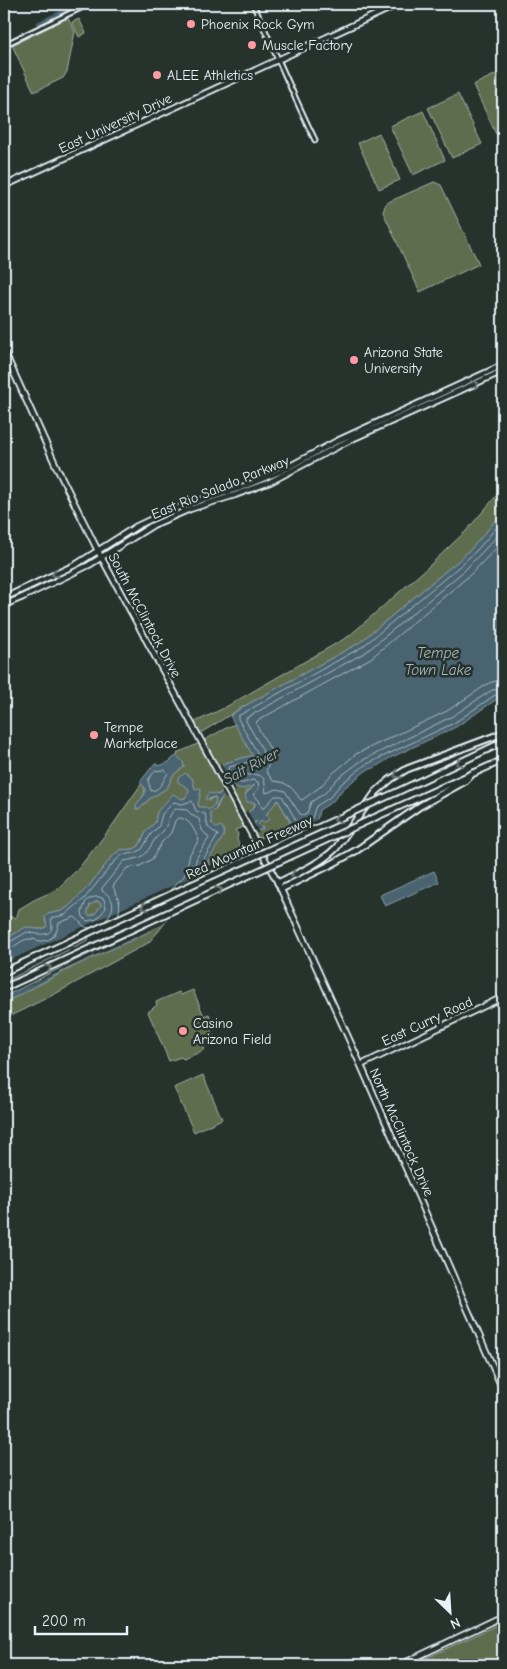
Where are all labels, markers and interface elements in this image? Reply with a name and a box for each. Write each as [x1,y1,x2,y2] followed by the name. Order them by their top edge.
[201,16,315,33] place label: Phoenix Rock Gym
[185,18,197,30] marker: Phoenix Rock Gym
[262,37,353,54] place label: Muscle Factory
[246,39,258,51] marker: Muscle Factory
[167,67,253,84] place label: ALEE Athletics
[151,69,163,81] marker: ALEE Athletics
[56,90,175,157] street label: East University Drive
[364,344,443,377] place label: Arizona State University
[348,354,360,366] marker: Arizona State University
[470,380,479,390] one-way arrow
[149,452,292,523] street label: East Rio Salado Parkway
[104,550,185,681] street label: South McClintock Drive
[51,568,60,578] one-way arrow
[405,644,472,679] water label: Tempe Town Lake
[104,719,178,752] place label: Tempe Marketplace
[88,729,100,741] marker: Tempe Marketplace
[220,743,283,788] water label: Salt River
[455,757,464,767] one-way arrow
[394,768,403,778] one-way arrow
[183,812,316,883] street label: Red Mountain Freeway
[333,813,342,824] one-way arrow
[290,869,299,879] one-way arrow
[214,885,223,896] one-way arrow
[140,900,149,911] one-way arrow
[43,963,52,974] one-way arrow
[379,993,475,1050] street label: East Curry Road
[193,1015,271,1048] place label: Casino Arizona Field
[177,1025,189,1037] marker: Casino Arizona Field
[366,1065,438,1199] street label: North McClintock Drive
[424,1586,474,1636] north arrow
[35,1604,128,1636] scale bar
[42,1612,86,1630] text: 200 m
[448,1614,463,1633] text: N

